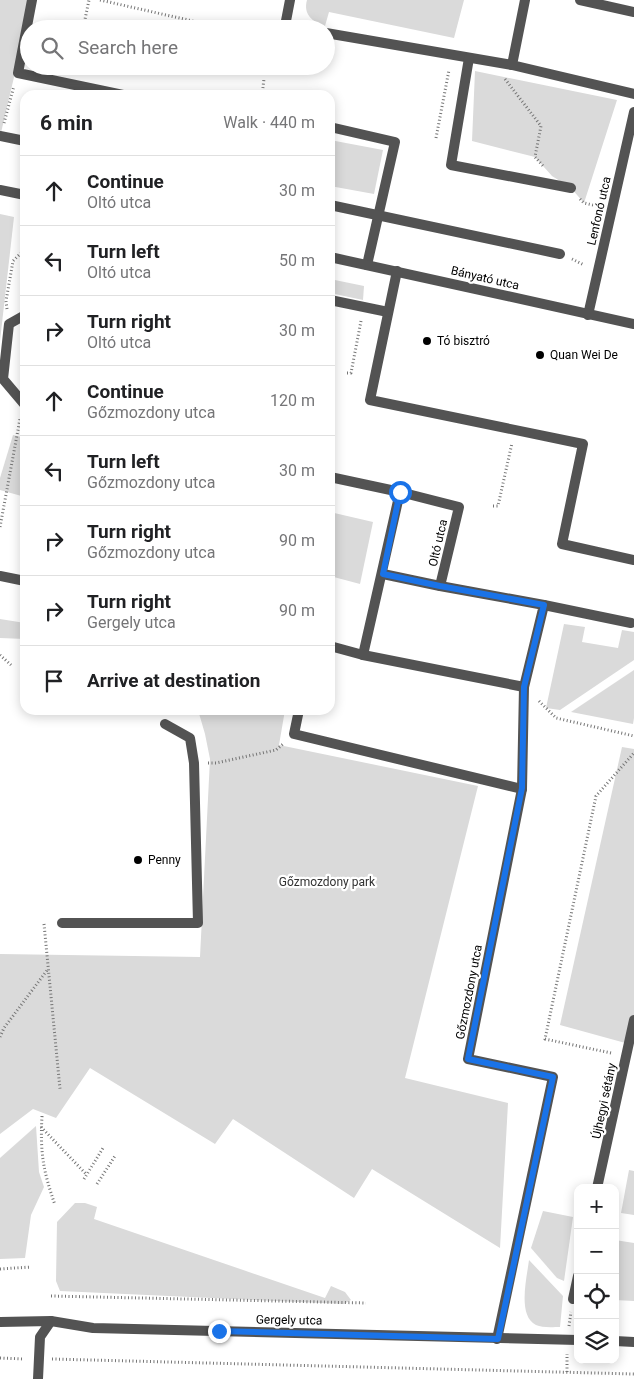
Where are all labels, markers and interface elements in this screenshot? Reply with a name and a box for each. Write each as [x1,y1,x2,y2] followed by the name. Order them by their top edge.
[20,20,335,75] search box
[38,34,66,62] icon: search
[78,36,178,59] text: Search here
[40,111,93,135] text: 6 min
[223,113,315,132] text: Walk · 440 m
[87,170,164,193] text: Continue
[584,175,614,247] street label: Lenfonó utca
[40,177,68,205] icon: ahead
[279,181,315,200] text: 30 m
[87,193,151,212] text: Oltó utca
[87,240,160,263] text: Turn left
[40,247,68,275] icon: left
[279,251,315,270] text: 50 m
[87,263,151,282] text: Oltó utca
[449,263,521,293] street label: Bányató utca
[87,310,171,333] text: Turn right
[40,317,68,345] icon: right
[279,321,315,340] text: 30 m
[87,333,151,352] text: Oltó utca
[437,334,490,348] place label: Tó bisztró
[421,335,433,347] marker: Tó bisztró
[550,348,618,362] place label: Quan Wei De
[534,349,546,361] marker: Quan Wei De
[87,380,164,403] text: Continue
[40,387,68,415] icon: ahead
[270,391,315,410] text: 120 m
[87,403,215,422] text: Gőzmozdony utca
[87,450,160,473] text: Turn left
[40,457,68,485] icon: left
[279,461,315,480] text: 30 m
[87,473,215,492] text: Gőzmozdony utca
[389,481,412,504] route start
[426,518,450,568] street label: Oltó utca
[87,520,171,543] text: Turn right
[40,527,68,555] icon: right
[279,531,315,550] text: 90 m
[87,543,215,562] text: Gőzmozdony utca
[87,590,171,613] text: Turn right
[40,597,68,625] icon: right
[279,601,315,620] text: 90 m
[87,613,176,632] text: Gergely utca
[40,667,68,695] icon: arrive
[87,669,260,692] text: Arrive at destination
[148,853,181,867] place label: Penny
[132,854,144,866] marker: Penny
[279,875,376,889] park label: Gőzmozdony park
[453,943,485,1041] street label: Gőzmozdony utca
[588,1061,619,1140] street label: Újhegyi sétány
[574,1184,619,1364] map controls
[574,1184,619,1229] button: +
[574,1229,619,1274] button: −
[574,1274,619,1319] button: locate
[256,1312,322,1328] street label: Gergely utca
[574,1319,619,1364] button: layers
[208,1320,231,1343] route end

